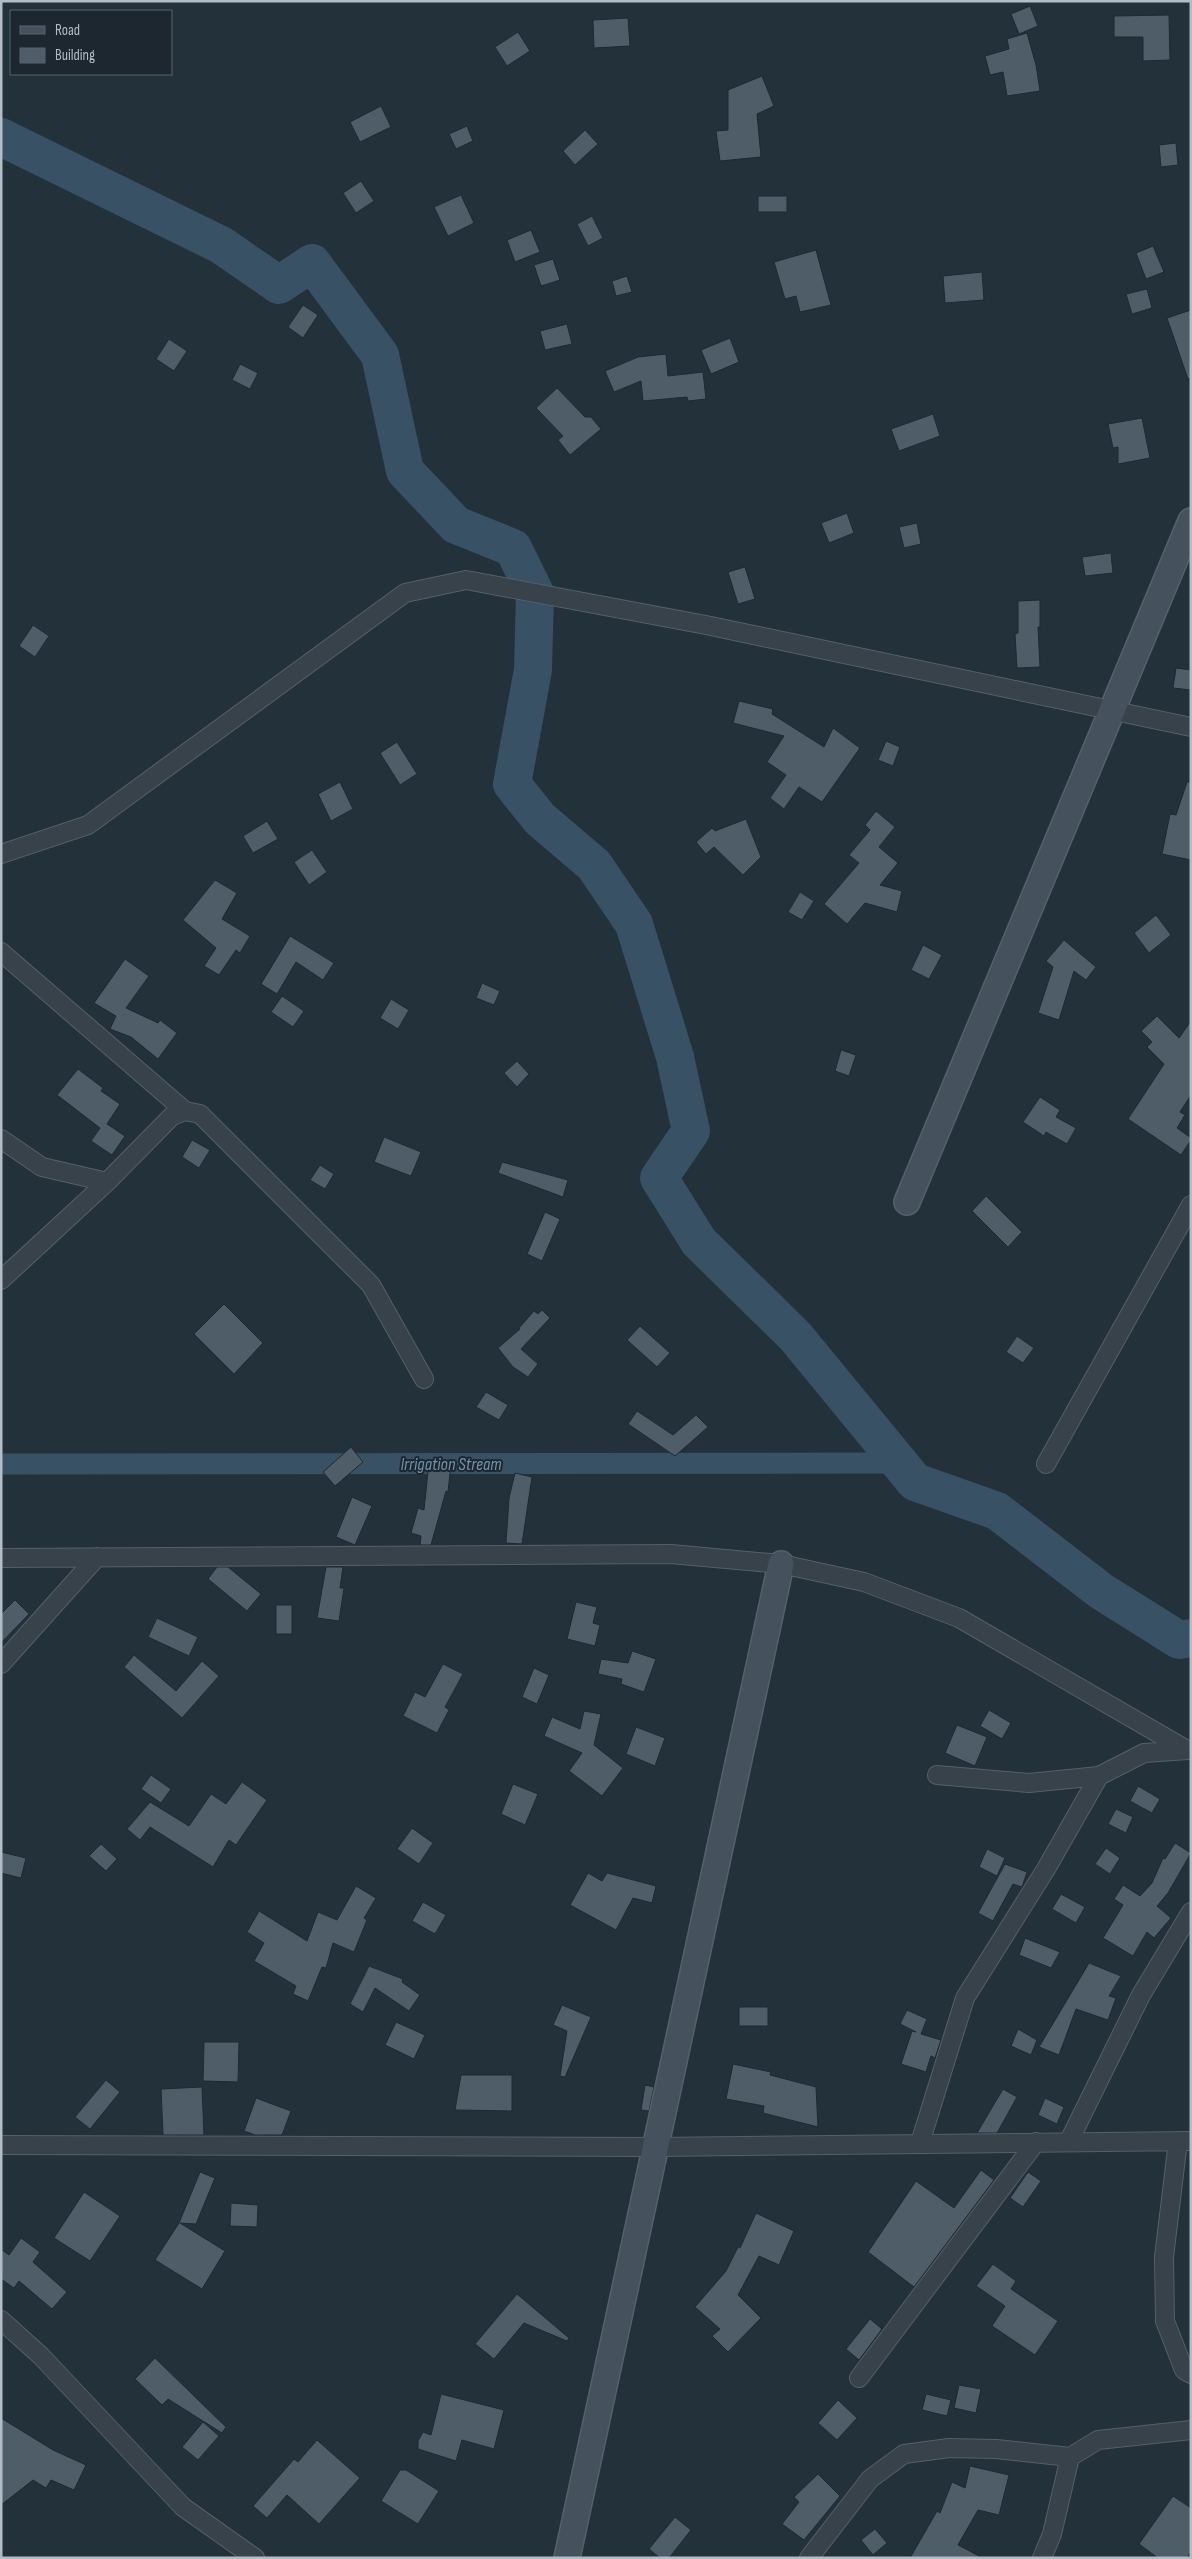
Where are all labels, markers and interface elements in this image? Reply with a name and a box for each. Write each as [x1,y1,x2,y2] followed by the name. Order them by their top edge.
[10,10,172,75] legend
[55,21,80,40] text: Road
[55,46,95,65] text: Building
[400,1454,502,1475] water label: Irrigation Stream

